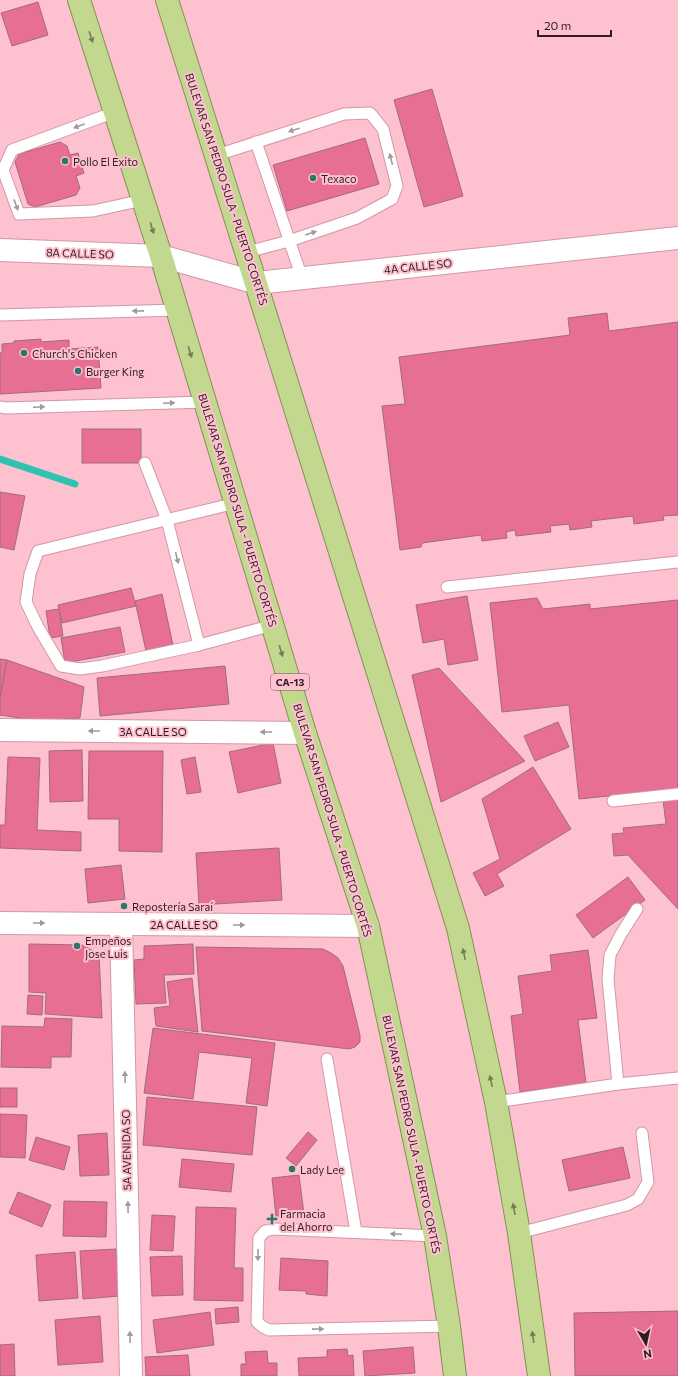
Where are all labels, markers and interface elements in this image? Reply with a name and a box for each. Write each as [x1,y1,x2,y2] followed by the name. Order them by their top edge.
[538,12,611,38] scale bar
[544,18,571,32] text: 20 m
[88,31,94,43] one-way arrow
[183,71,272,307] street label: BULEVAR SAN PEDRO SULA - PUERTO CORTÉS
[72,123,84,129] one-way arrow
[288,127,300,133] one-way arrow
[387,153,393,165] one-way arrow
[73,155,139,168] place label: Pollo El Exito
[60,156,70,166] marker: Pollo El Exito
[321,172,357,185] place label: Texaco
[308,173,318,183] marker: Texaco
[13,199,19,211] one-way arrow
[149,222,155,234] one-way arrow
[306,230,318,236] one-way arrow
[46,245,114,261] street label: 8A CALLE SO
[383,256,453,276] street label: 4A CALLE SO
[132,307,144,314] one-way arrow
[187,346,193,358] one-way arrow
[32,347,117,360] place label: Church's Chicken
[19,348,29,358] marker: Church's Chicken
[86,365,144,378] place label: Burger King
[73,366,83,376] marker: Burger King
[196,391,281,628] street label: BULEVAR SAN PEDRO SULA - PUERTO CORTÉS
[163,400,176,406] one-way arrow
[33,404,46,410] one-way arrow
[174,552,180,564] one-way arrow
[278,645,284,657] one-way arrow
[271,674,309,690] road number: CA-13
[291,701,376,938] street label: BULEVAR SAN PEDRO SULA - PUERTO CORTÉS
[119,725,187,738] street label: 3A CALLE SO
[87,728,100,734] one-way arrow
[259,729,272,735] one-way arrow
[132,900,214,913] place label: Repostería Saraí
[119,901,129,911] marker: Repostería Saraí
[150,918,218,931] street label: 2A CALLE SO
[33,920,46,926] one-way arrow
[233,922,246,928] one-way arrow
[85,934,131,961] place label: Empeños Jose Luis
[72,941,82,951] marker: Empeños Jose Luis
[460,948,466,960] one-way arrow
[380,1013,445,1254] street label: BULEVAR SAN PEDRO SULA - PUERTO CORTÉS
[122,1070,128,1083] one-way arrow
[488,1075,494,1087] one-way arrow
[119,1109,133,1191] street label: 5A AVENIDA SO
[300,1163,344,1176] place label: Lady Lee
[287,1164,297,1174] marker: Lady Lee
[124,1201,131,1213] one-way arrow
[511,1203,517,1215] one-way arrow
[280,1207,333,1233] place label: Farmacia del Ahorro
[267,1214,277,1224] marker: Farmacia del Ahorro
[389,1231,402,1237] one-way arrow
[255,1249,261,1262] one-way arrow
[626,1324,666,1364] north arrow
[312,1325,324,1332] one-way arrow
[127,1331,134,1343] one-way arrow
[530,1331,536,1343] one-way arrow
[643,1347,653,1361] text: N

